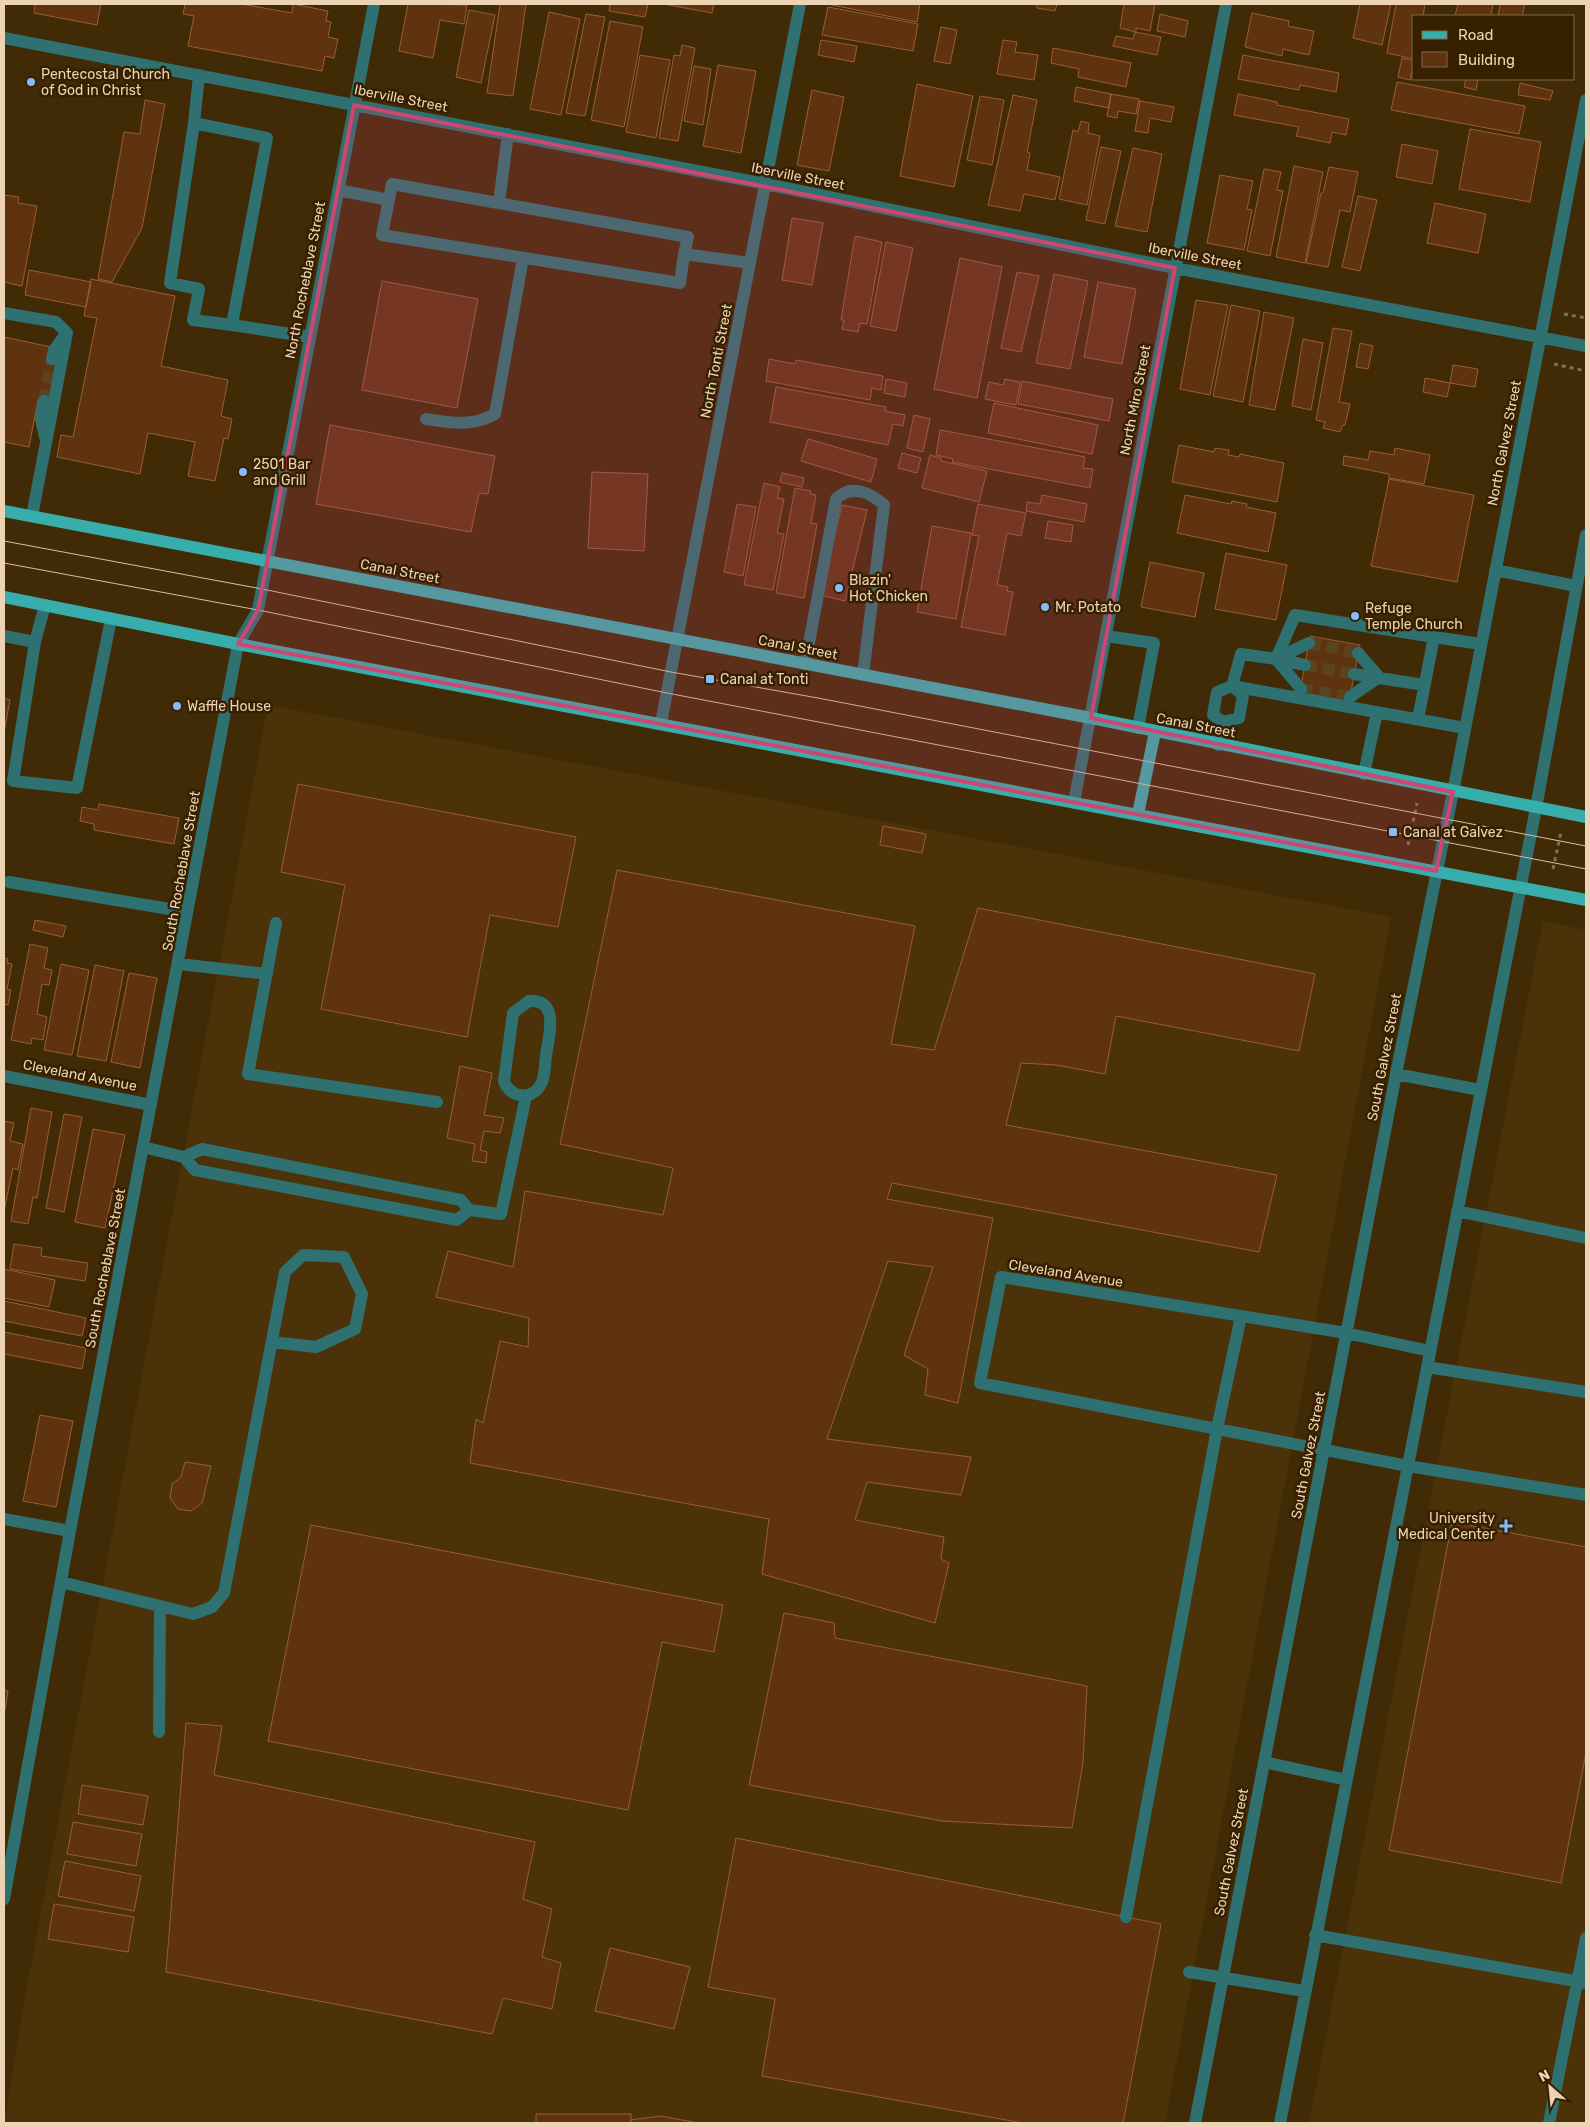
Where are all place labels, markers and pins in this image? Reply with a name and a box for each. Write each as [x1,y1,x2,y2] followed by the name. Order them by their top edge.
[41,66,170,99] place label: Pentecostal Church of God in Christ
[25,76,37,88] marker: Pentecostal Church of God in Christ
[253,456,311,489] place label: 2501 Bar and Grill
[237,466,249,478] marker: 2501 Bar and Grill
[849,572,928,605] place label: Blazin' Hot Chicken
[833,582,845,594] marker: Blazin' Hot Chicken
[1055,599,1121,616] place label: Mr. Potato
[1365,600,1463,633] place label: Refuge Temple Church
[1039,601,1051,613] marker: Mr. Potato
[1349,610,1361,622] marker: Refuge Temple Church
[720,671,808,688] place label: Canal at Tonti
[704,673,716,685] marker: Canal at Tonti
[187,698,271,715] place label: Waffle House
[171,700,183,712] marker: Waffle House
[1403,824,1503,841] place label: Canal at Galvez
[1387,826,1399,838] marker: Canal at Galvez
[1398,1510,1496,1543] place label: University Medical Center
[1499,1519,1513,1533] marker: University Medical Center

